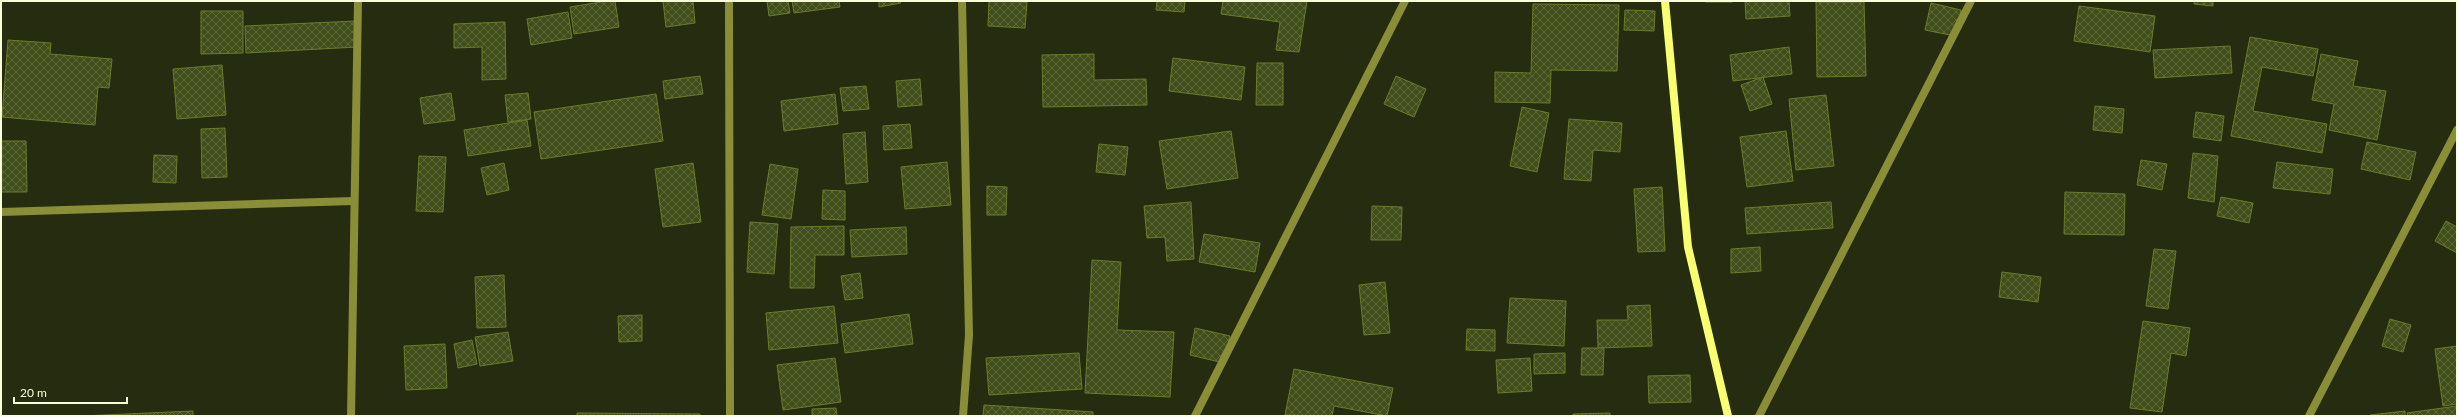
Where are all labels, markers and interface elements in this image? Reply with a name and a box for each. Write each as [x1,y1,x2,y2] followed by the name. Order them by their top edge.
[14,379,127,405] scale bar
[20,385,47,400] text: 20 m

